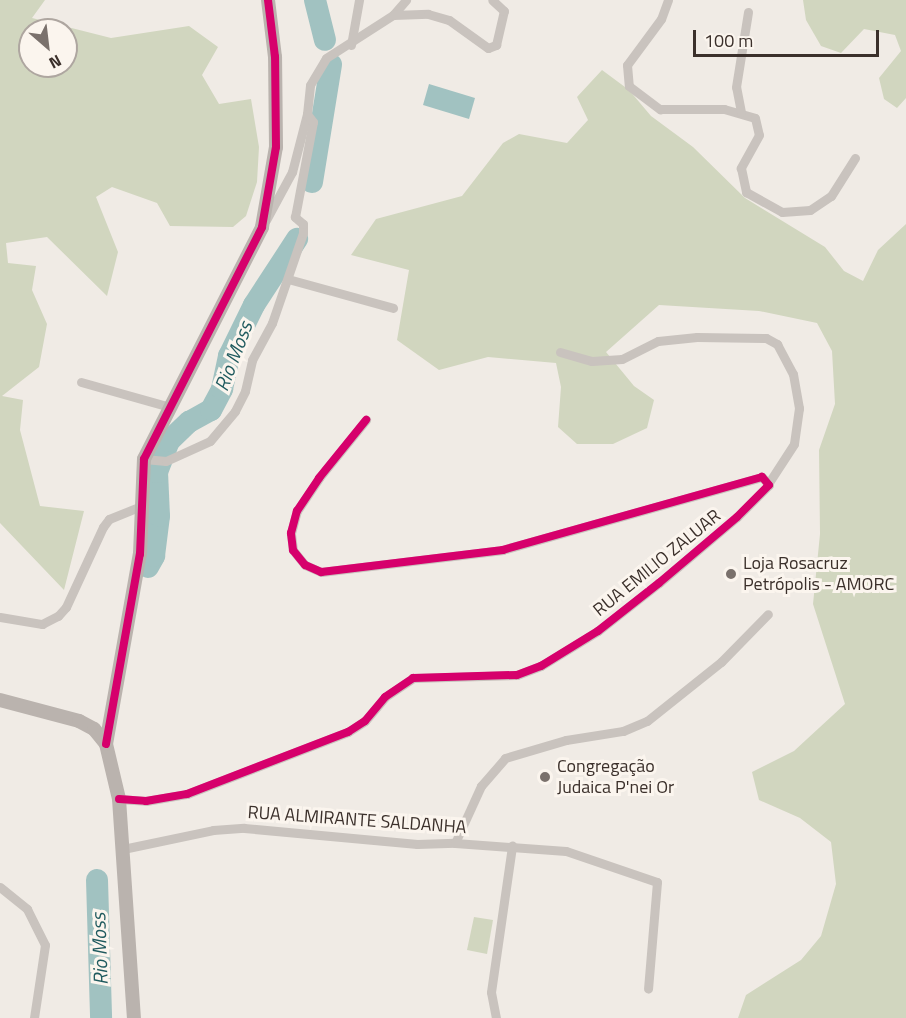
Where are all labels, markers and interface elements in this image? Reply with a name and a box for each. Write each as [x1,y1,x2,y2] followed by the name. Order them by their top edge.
[18,18,78,78] north arrow
[696,18,882,56] scale bar
[704,27,753,54] text: 100 m
[45,49,66,75] text: N
[209,318,257,394] water label: Rio Moss
[589,505,725,621] street label: RUA EMILIO ZALUAR
[743,553,894,596] place label: Loja Rosacruz Petrópolis - AMORC
[724,567,738,581] marker: Loja Rosacruz Petrópolis - AMORC
[557,756,674,798] place label: Congregação Judaica P'nei Or
[538,770,552,784] marker: Congregação Judaica P'nei Or
[247,802,467,838] street label: RUA ALMIRANTE SALDANHA
[86,912,112,986] water label: Rio Moss

